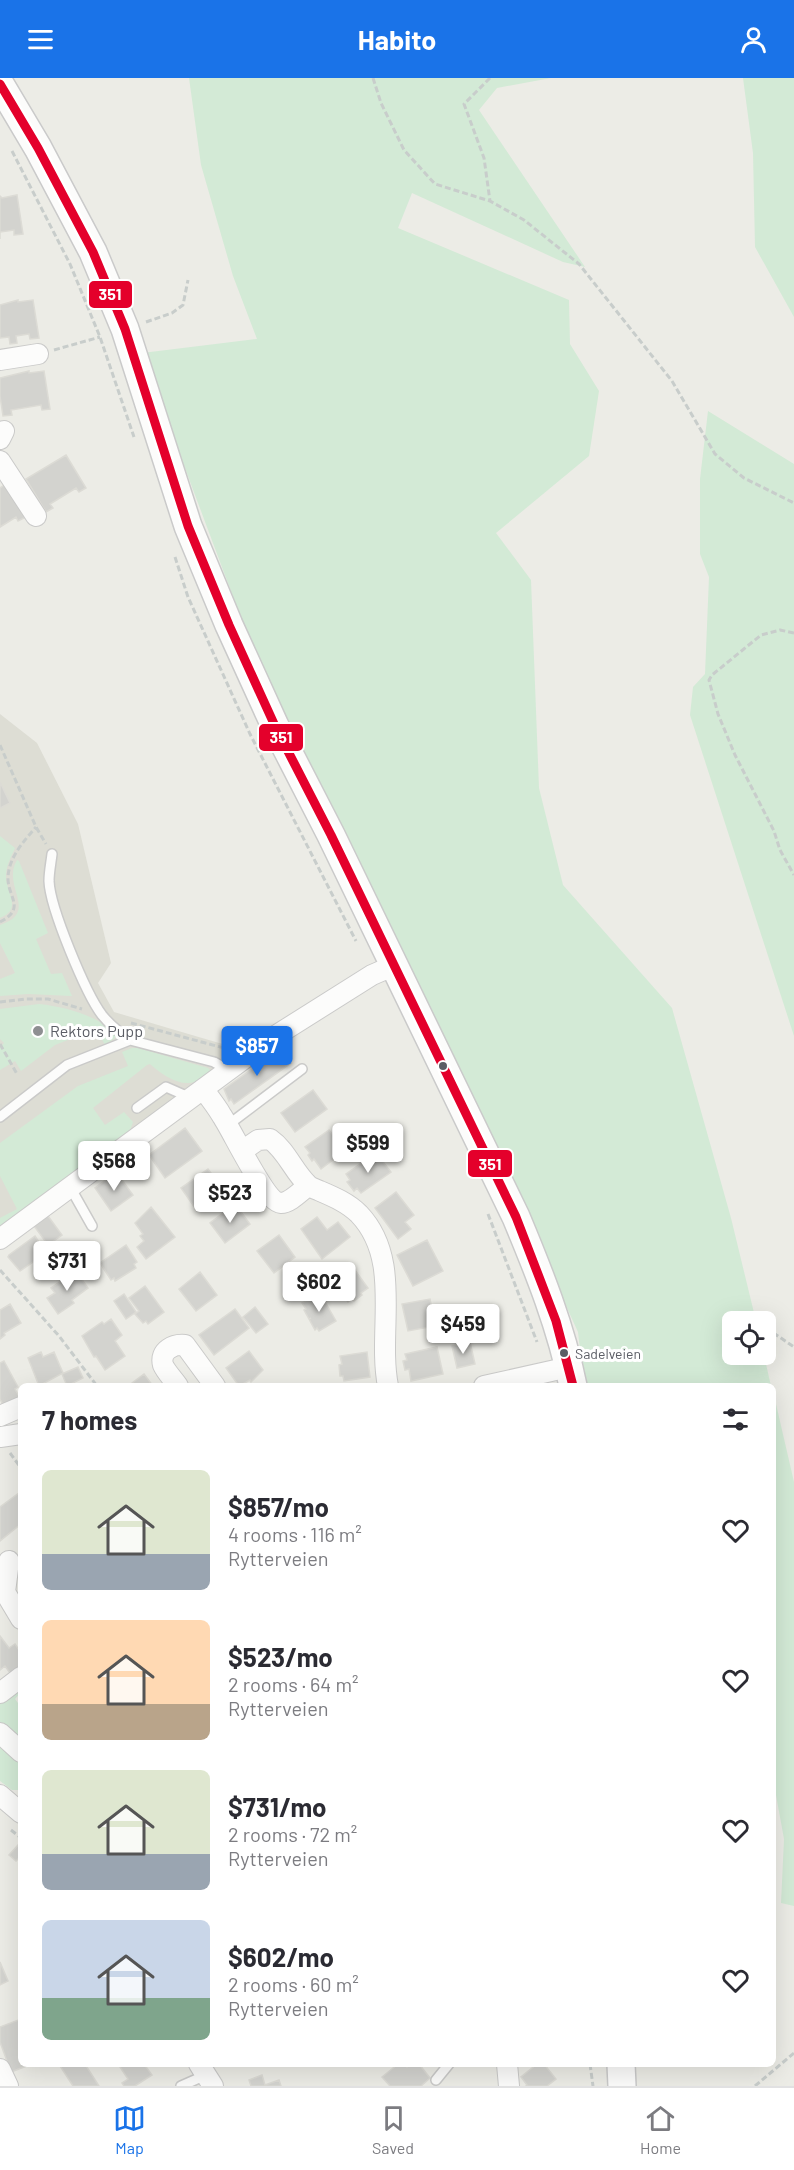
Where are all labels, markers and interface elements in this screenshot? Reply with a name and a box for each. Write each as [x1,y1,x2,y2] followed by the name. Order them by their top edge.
[24,23,57,56] icon: menu
[358,23,436,55] text: Habito
[737,23,770,56] icon: person
[88,280,133,309] line badge: 351
[99,284,121,303] text: 351
[258,723,304,752] line badge: 351
[270,727,292,746] text: 351
[50,1021,143,1040] place label: Rektors Pupp
[31,1024,45,1038] marker: Rektors Pupp
[221,1026,293,1077] pin: $857
[236,1033,278,1057] text: $857
[437,1060,449,1072] unlabelled marker
[332,1123,404,1174] pin: $599
[346,1130,390,1154] text: $599
[78,1141,150,1192] pin: $568
[92,1148,136,1172] text: $568
[467,1149,513,1178] line badge: 351
[479,1154,501,1173] text: 351
[194,1173,266,1224] pin: $523
[208,1180,252,1204] text: $523
[31,1241,103,1292] pin: $731
[47,1248,87,1272] text: $731
[283,1262,355,1313] pin: $602
[297,1269,341,1293] text: $602
[427,1304,499,1355] pin: $459
[441,1311,485,1335] text: $459
[722,1311,776,1365] map controls
[722,1311,776,1365] button: locate
[575,1345,641,1362] place label: Sadelveien
[558,1347,570,1359] marker: Sadelveien
[719,1403,752,1436] icon: filters
[42,1404,137,1435] text: 7 homes
[228,1491,329,1522] text: $857/mo
[90,1494,162,1566] icon: home
[719,1514,752,1547] icon: heart
[228,1522,362,1546] text: 4 rooms · 116 m²
[228,1546,329,1570] text: Rytterveien
[228,1641,333,1672] text: $523/mo
[90,1644,162,1716] icon: home
[719,1664,752,1697] icon: heart
[228,1672,358,1696] text: 2 rooms · 64 m²
[228,1696,329,1720] text: Rytterveien
[228,1791,327,1822] text: $731/mo
[90,1794,162,1866] icon: home
[719,1814,752,1847] icon: heart
[228,1822,357,1846] text: 2 rooms · 72 m²
[228,1846,329,1870] text: Rytterveien
[228,1941,334,1972] text: $602/mo
[90,1944,162,2016] icon: home
[719,1964,752,1997] icon: heart
[228,1972,359,1996] text: 2 rooms · 60 m²
[228,1996,329,2020] text: Rytterveien
[113,2102,146,2157] tab: Map
[372,2102,414,2157] tab: Saved
[640,2102,681,2157] tab: Home

